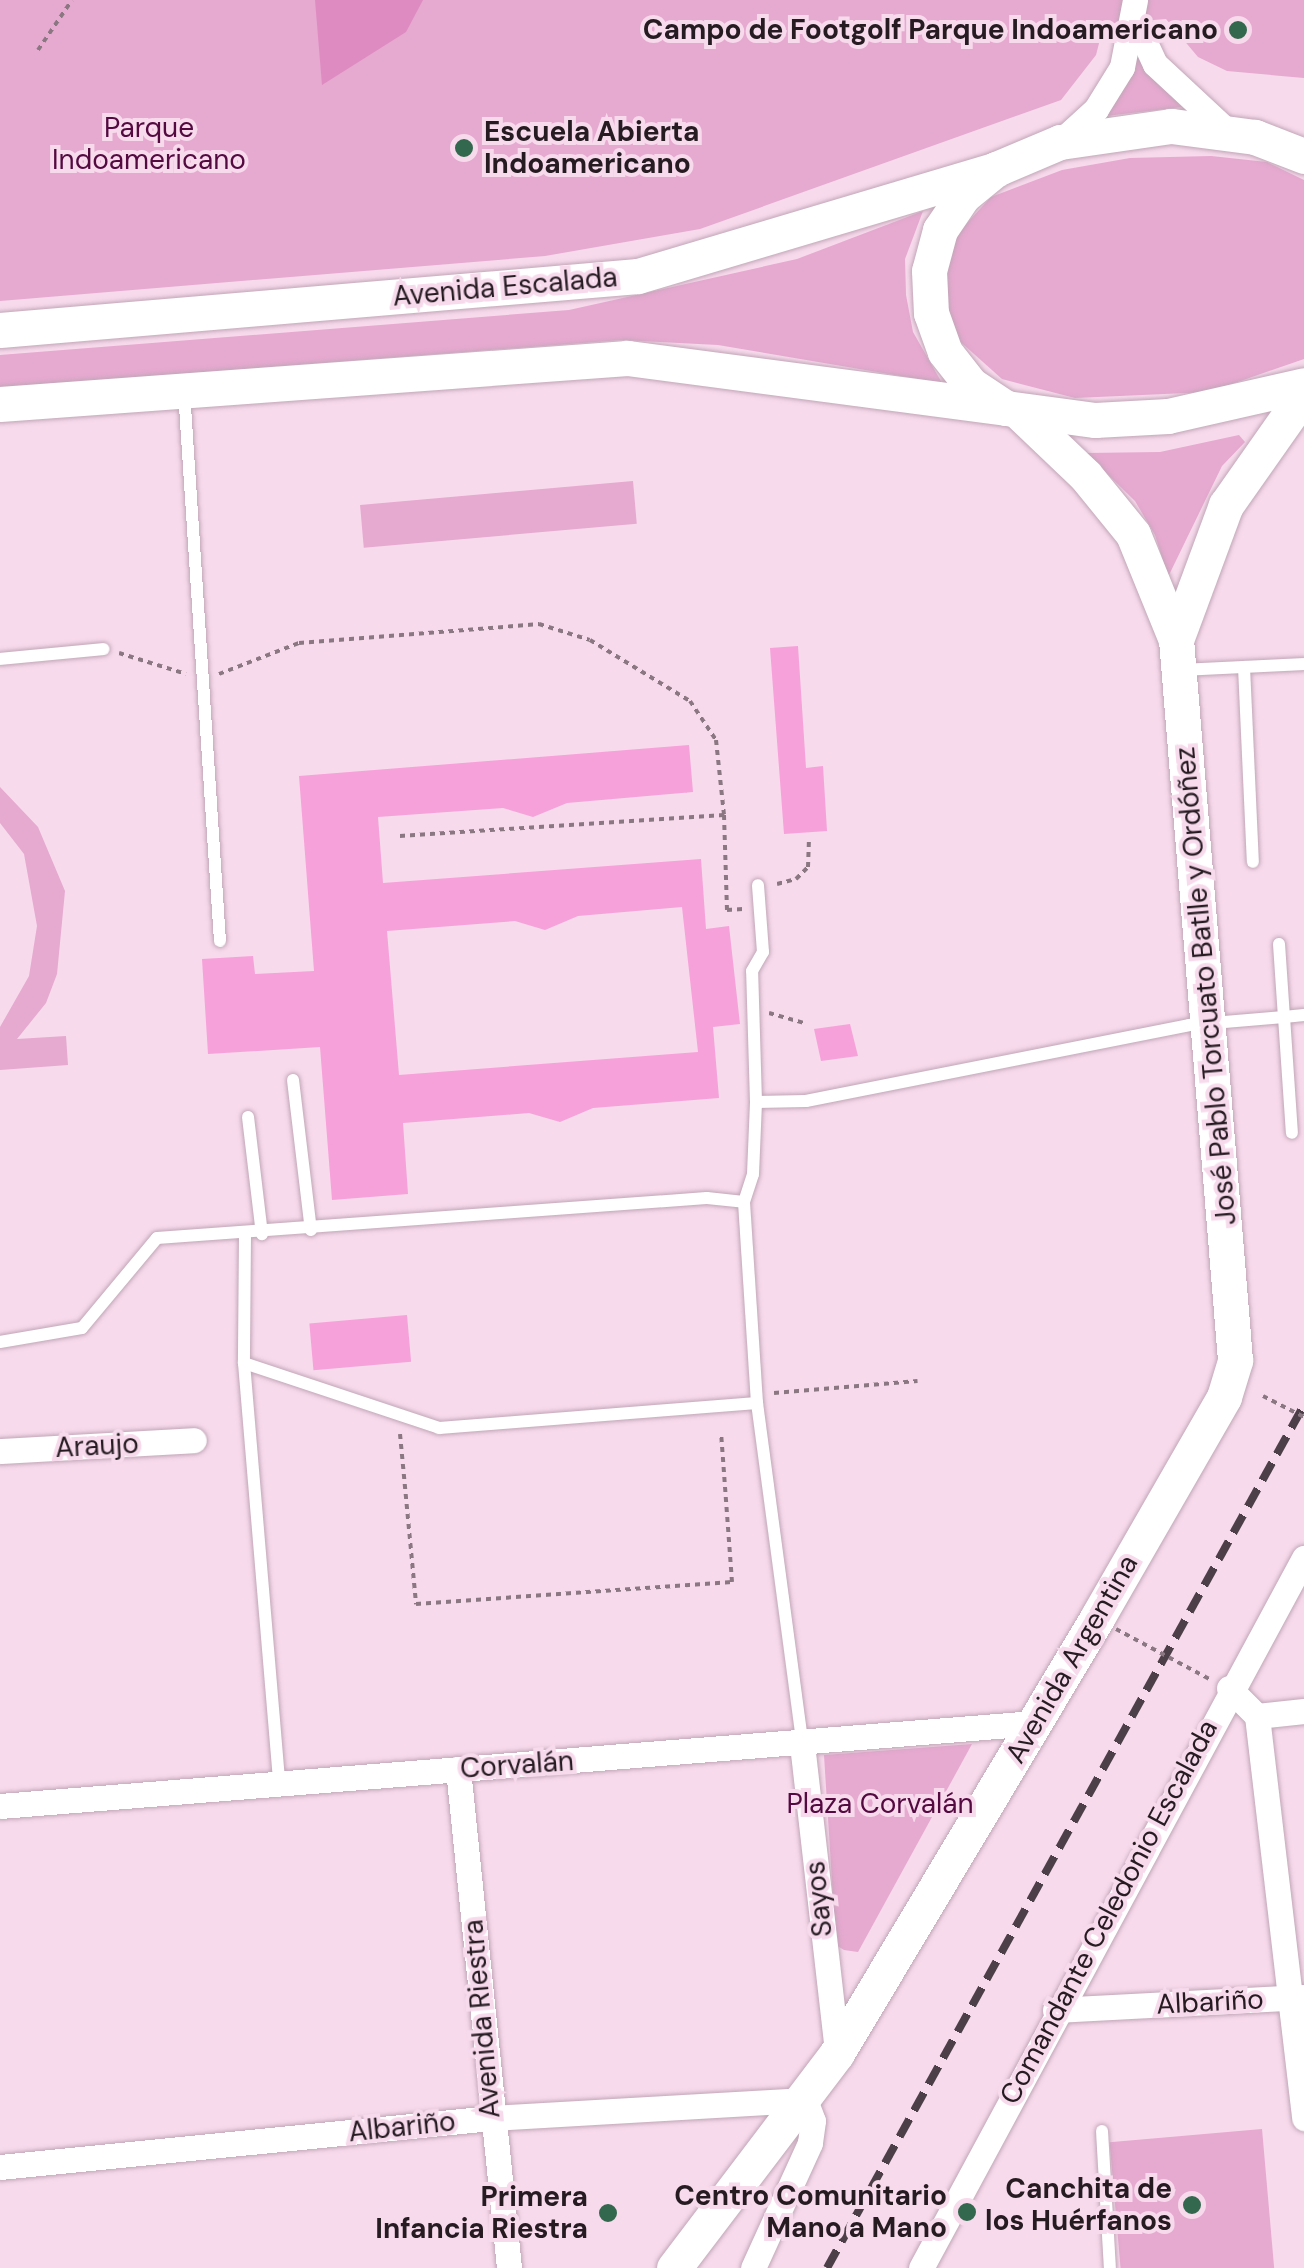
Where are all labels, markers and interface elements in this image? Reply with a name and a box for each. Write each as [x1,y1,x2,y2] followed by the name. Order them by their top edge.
[643,13,1218,47] place label: Campo de Footgolf Parque Indoamericano
[1227,19,1249,41] marker: Campo de Footgolf Parque Indoamericano
[52,111,246,177] park label: Parque Indoamericano
[484,115,699,181] place label: Escuela Abierta Indoamericano
[453,137,475,159] marker: Escuela Abierta Indoamericano
[391,260,619,314] street label: Avenida Escalada
[1168,746,1244,1226] street label: José Pablo Torcuato Batlle y Ordóñez
[54,1427,140,1465] street label: Araujo
[999,1549,1145,1769] street label: Avenida Argentina
[993,1714,1225,2110] street label: Comandante Celedonio Escalada
[459,1744,575,1786] street label: Corvalán
[786,1787,974,1821] park label: Plaza Corvalán
[798,1859,840,1939] street label: Sayos
[457,1918,507,2120] street label: Avenida Riestra
[1156,1982,1264,2022] street label: Albariño
[347,2105,457,2149] street label: Albariño
[985,2172,1172,2238] place label: Canchita de los Huérfanos
[674,2179,947,2245] place label: Centro Comunitario Mano a Mano
[375,2180,588,2246] place label: Primera Infancia Riestra
[1181,2194,1203,2216] marker: Canchita de los Huérfanos
[956,2201,978,2223] marker: Centro Comunitario Mano a Mano
[597,2202,619,2224] marker: Primera Infancia Riestra

